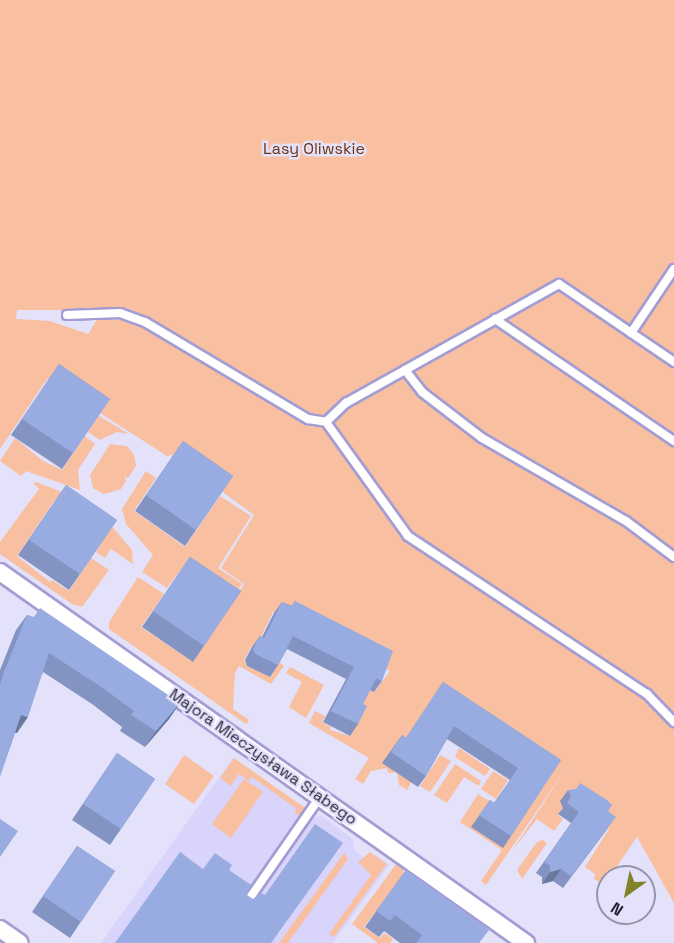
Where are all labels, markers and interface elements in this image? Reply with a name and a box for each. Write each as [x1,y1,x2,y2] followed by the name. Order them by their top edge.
[263,139,365,159] park label: Lasy Oliwskie
[165,685,361,829] street label: Majora Mieczysława Słabego
[596,865,656,925] north arrow
[607,897,627,921] text: N

